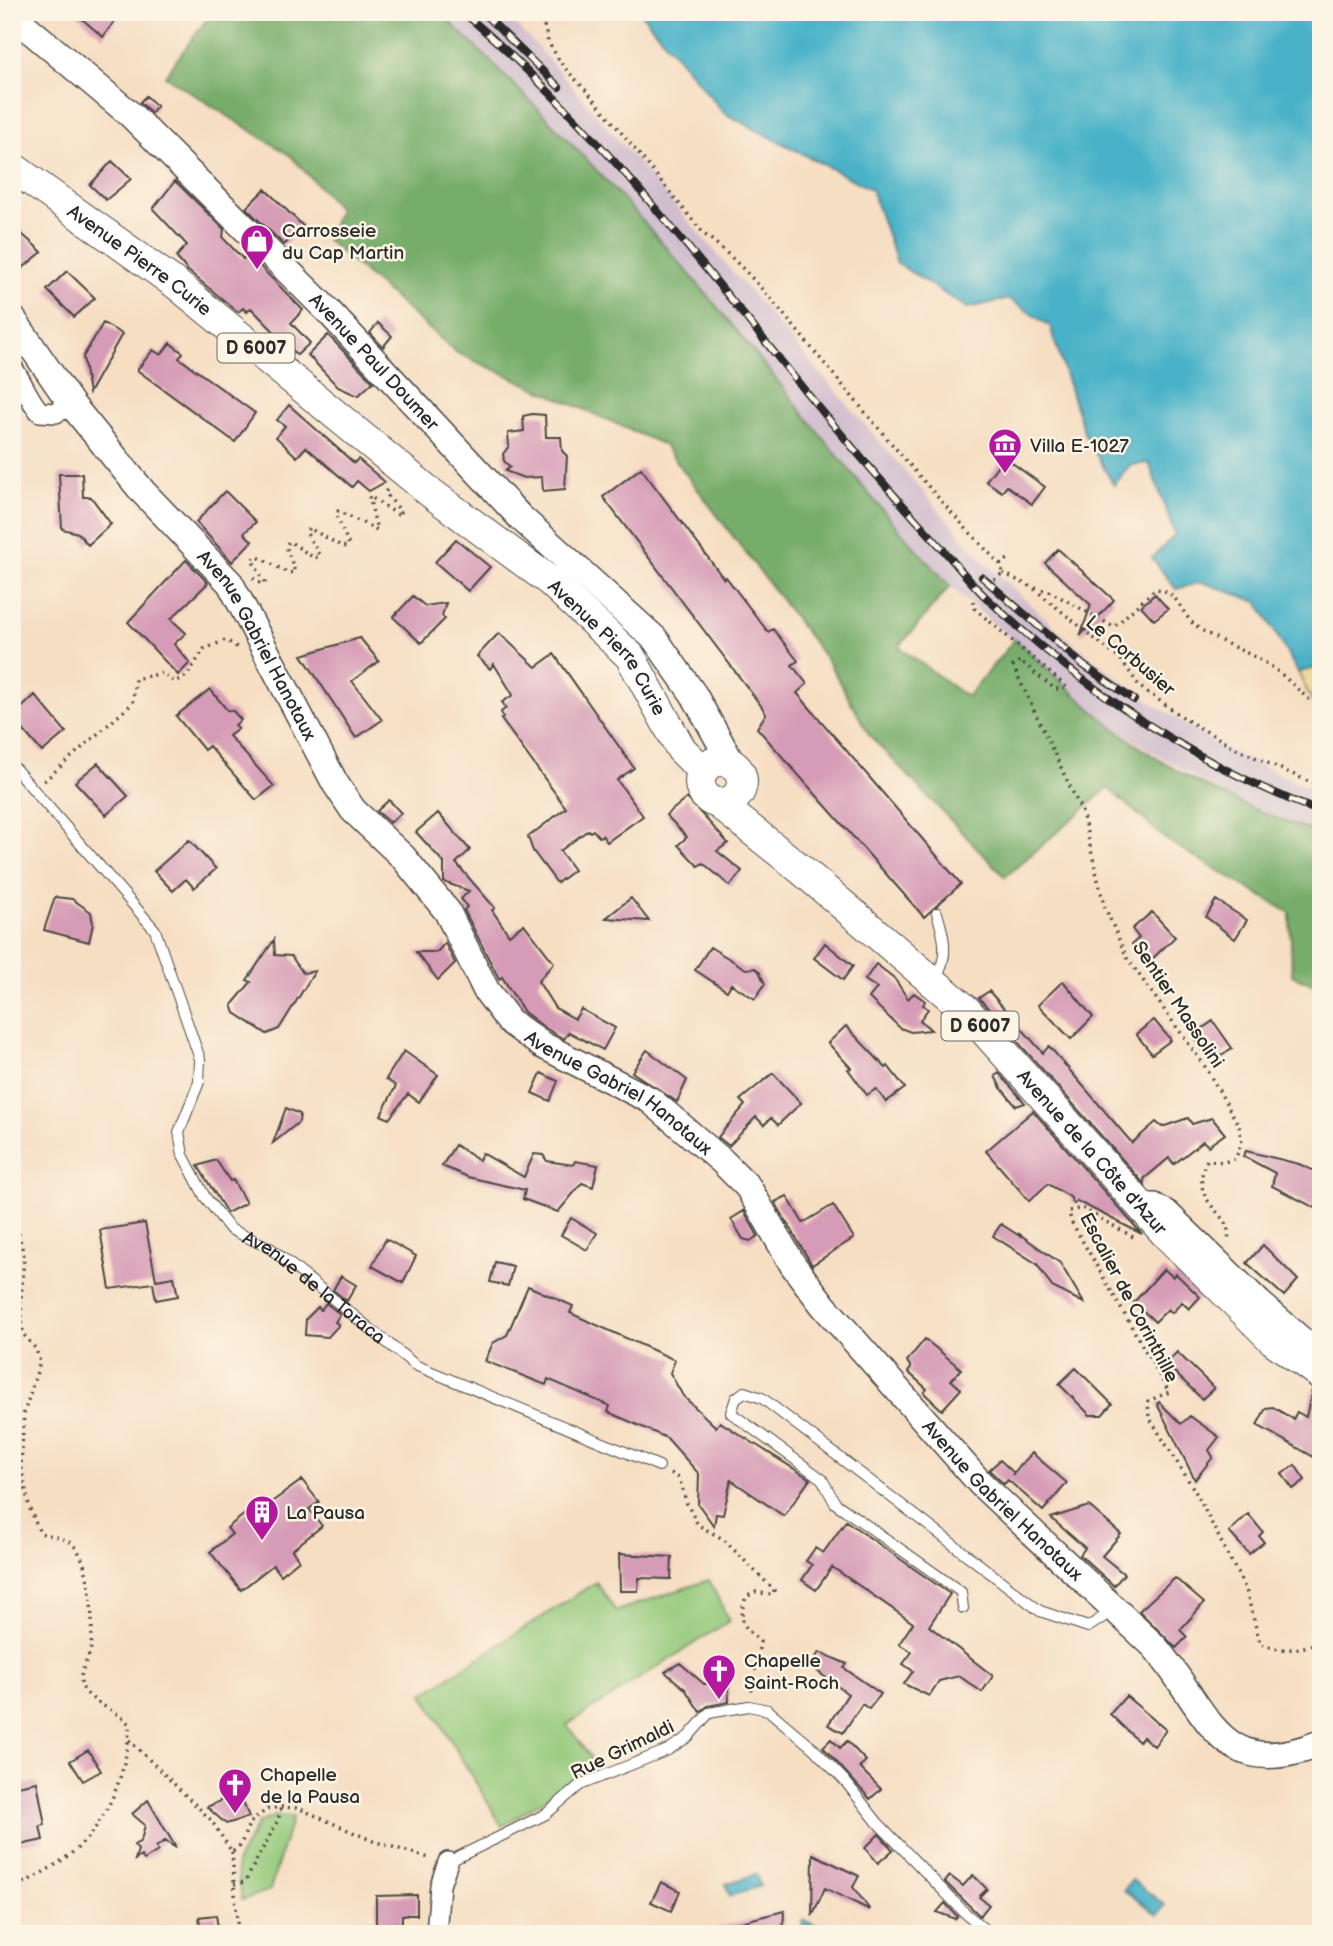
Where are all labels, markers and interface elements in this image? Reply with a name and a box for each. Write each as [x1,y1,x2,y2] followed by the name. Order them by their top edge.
[63,200,216,321] street label: Avenue Pierre Curie
[282,220,404,265] place label: Carrosseie du Cap Martin
[238,222,276,271] shop icon: Carrosseie du Cap Martin
[304,289,444,437] street label: Avenue Paul Doumer
[218,334,294,362] road number: D 6007
[986,426,1024,475] museum icon: Villa E-1027
[1030,435,1130,458] place label: Villa E-1027
[192,546,321,745] street label: Avenue Gabriel Hanotaux
[543,575,670,720] street label: Avenue Pierre Curie
[1081,611,1180,702] street label: Le Corbusier
[1127,937,1229,1072] street label: Sentier Massolini
[942,1012,1018,1041] road number: D 6007
[520,1026,717,1161] street label: Avenue Gabriel Hanotaux
[1011,1065,1172,1241] street label: Avenue de la Côte d'Azur
[1074,1209,1183,1386] street label: Escalier de Corinthille
[239,1227,390,1350] street label: Avenue de la Toraca
[917,1416,1087,1586] street label: Avenue Gabriel Hanotaux
[243,1493,281,1542] building icon: La Pausa
[286,1502,365,1525] place label: La Pausa
[744,1650,839,1695] place label: Chapelle Saint-Roch
[700,1652,738,1701] church icon: Chapelle Saint-Roch
[567,1715,678,1785] street label: Rue Grimaldi
[260,1764,360,1809] place label: Chapelle de la Pausa
[216,1766,254,1815] church icon: Chapelle de la Pausa

